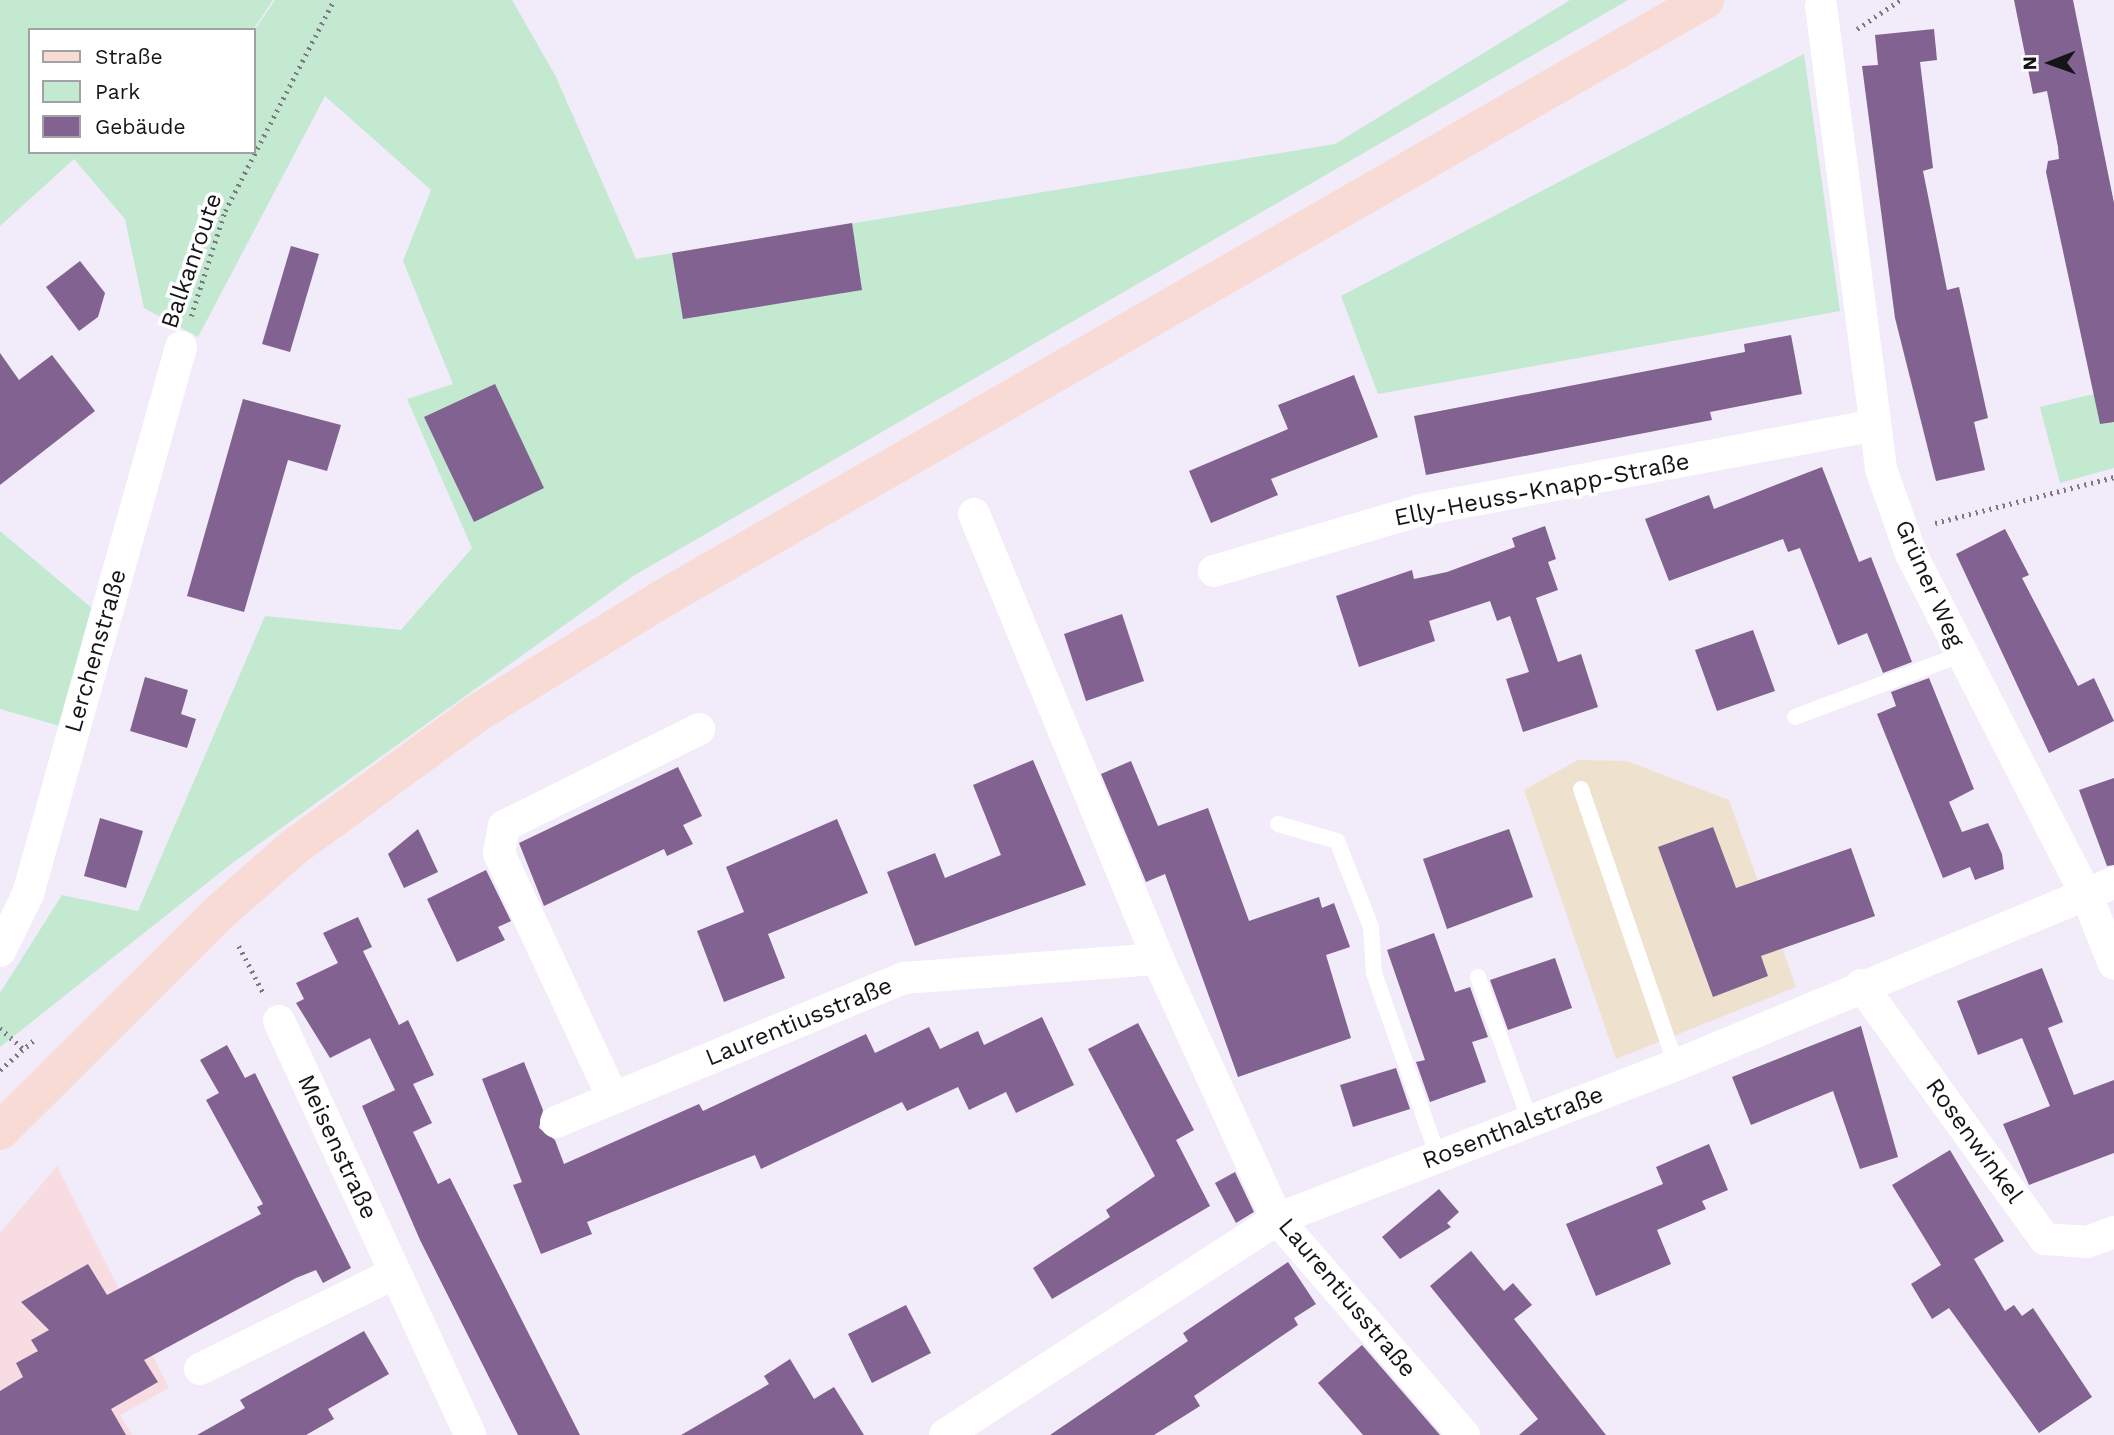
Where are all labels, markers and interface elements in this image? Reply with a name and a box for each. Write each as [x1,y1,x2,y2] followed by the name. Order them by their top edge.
[28,28,256,154] legend
[2016,28,2086,98] north arrow
[95,44,163,69] text: Straße
[2018,56,2041,71] text: N
[95,79,140,104] text: Park
[95,114,186,139] text: Gebäude
[155,190,229,332] street label: Balkanroute
[1392,447,1692,533] street label: Elly-Heuss-Knapp-Straße
[1888,515,1970,653] street label: Grüner Weg
[59,566,133,736] street label: Lerchenstraße
[701,971,897,1073] street label: Laurentiusstraße
[291,1070,383,1224] street label: Meisenstraße
[1919,1073,2029,1209] street label: Rosenwinkel
[1419,1080,1607,1176] street label: Rosenthalstraße
[1272,1213,1422,1383] street label: Laurentiusstraße

